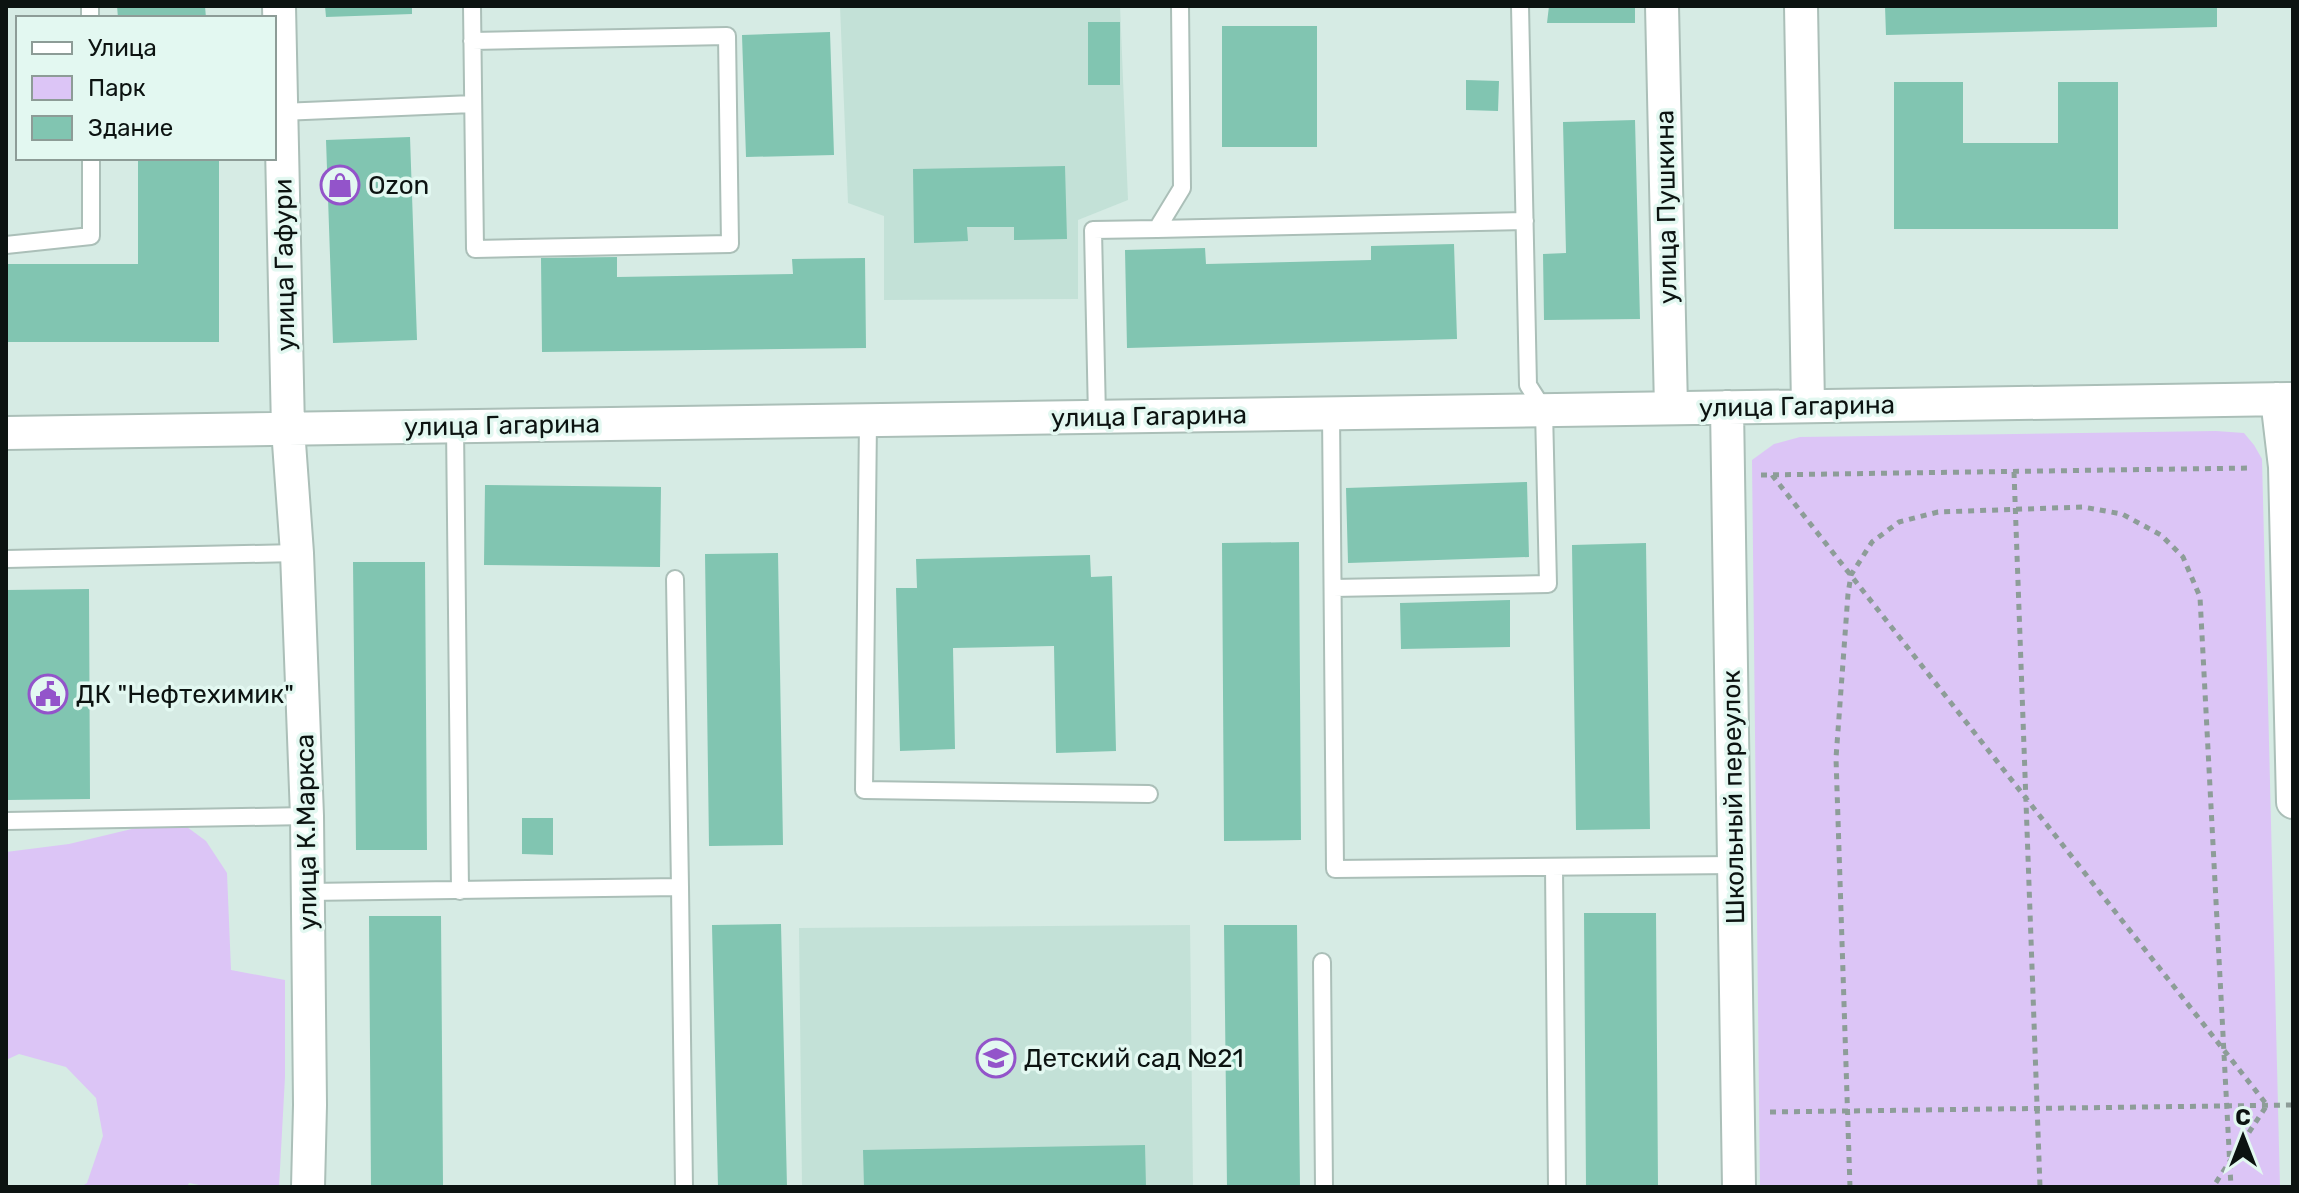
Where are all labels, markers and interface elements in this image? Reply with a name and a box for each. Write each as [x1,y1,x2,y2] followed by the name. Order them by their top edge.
[16,16,276,160] legend
[88,34,157,62] text: Улица
[88,74,146,102] text: Парк
[1649,110,1684,304] street label: улица Пушкина
[88,114,173,142] text: Здание
[319,164,361,206] shop icon: Ozon
[368,170,429,201] place label: Ozon
[267,178,302,352] street label: улица Гафури
[1699,389,1895,424] street label: улица Гагарина
[1051,399,1247,434] street label: улица Гагарина
[404,408,600,443] street label: улица Гагарина
[1716,670,1751,924] street label: Школьный переулок
[27,673,69,715] public building icon: ДК "Нефтехимик"
[76,679,294,710] place label: ДК "Нефтехимик"
[289,733,324,931] street label: улица К.Маркса
[975,1037,1017,1079] school or university icon: Детский cад №21
[1024,1043,1244,1074] place label: Детский cад №21
[2203,1097,2283,1177] north arrow
[2235,1104,2251,1131] text: С

